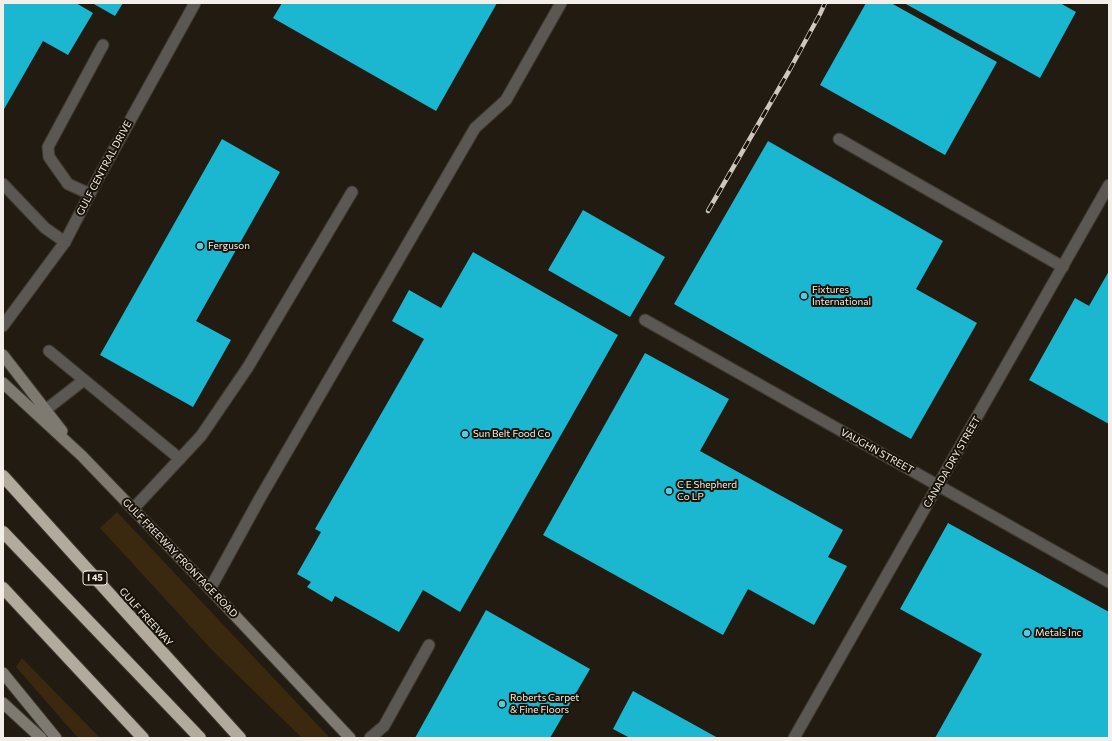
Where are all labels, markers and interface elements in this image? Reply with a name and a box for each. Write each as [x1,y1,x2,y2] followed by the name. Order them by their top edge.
[74,119,134,217] street label: GULF CENTRAL DRIVE
[208,240,250,252] place label: Ferguson
[195,241,205,251] marker: Ferguson
[812,284,871,308] place label: Fixtures International
[799,291,809,301] marker: Fixtures International
[921,414,983,510] street label: CANADA DRY STREET
[838,426,916,476] street label: VAUGHN STREET
[473,428,550,440] place label: Sun Belt Food Co
[460,429,470,439] marker: Sun Belt Food Co
[677,479,737,502] place label: C E Shepherd Co LP
[664,486,674,496] marker: C E Shepherd Co LP
[120,496,240,620] street label: GULF FREEWAY FRONTAGE ROAD
[83,571,107,585] road number: I 45
[117,585,175,649] street label: GULF FREEWAY
[1035,627,1082,639] place label: Metals Inc
[1022,628,1032,638] marker: Metals Inc
[510,692,579,716] place label: Roberts Carpet & Fine Floors
[497,699,507,709] marker: Roberts Carpet & Fine Floors

